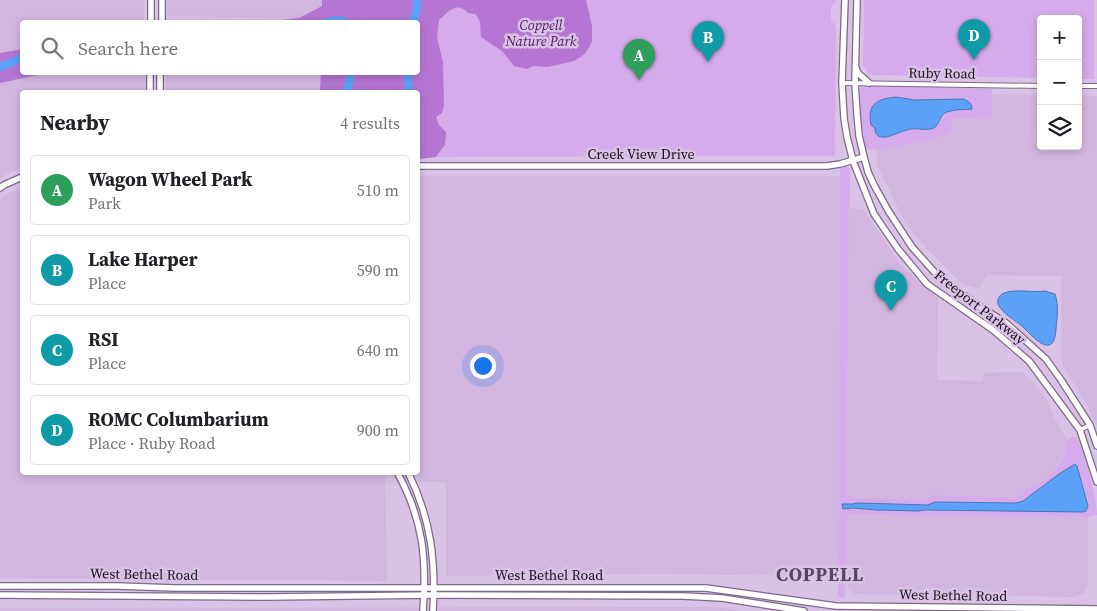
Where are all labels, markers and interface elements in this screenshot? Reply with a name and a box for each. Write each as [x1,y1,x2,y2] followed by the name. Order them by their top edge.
[505,15,577,51] park label: Coppell Nature Park
[1037,15,1082,150] map controls
[1037,15,1082,60] button: +
[958,19,990,60] pin: D
[20,20,420,75] search box
[692,21,724,62] pin: B
[38,34,66,62] icon: search
[78,35,178,61] text: Search here
[623,39,655,80] pin: A
[1037,60,1082,105] button: −
[908,62,976,84] street label: Ruby Road
[1037,105,1082,150] button: layers
[40,108,110,137] text: Nearby
[340,112,400,134] text: 4 results
[587,144,695,164] street label: Creek View Drive
[88,166,252,192] text: Wagon Wheel Park
[52,179,62,201] text: A
[357,179,399,201] text: 510 m
[88,192,121,214] text: Park
[88,246,198,272] text: Lake Harper
[52,259,62,281] text: B
[357,259,399,281] text: 590 m
[930,265,1031,350] street label: Freeport Parkway
[875,270,907,311] pin: C
[88,272,126,294] text: Place
[88,326,119,352] text: RSI
[52,339,62,361] text: C
[357,339,399,361] text: 640 m
[88,352,126,374] text: Place
[470,353,496,379] your location
[88,406,269,432] text: ROMC Columbarium
[51,419,63,441] text: D
[357,419,399,441] text: 900 m
[88,432,215,454] text: Place · Ruby Road
[776,561,864,587] district label: COPPELL
[90,563,199,585] street label: West Bethel Road
[495,565,603,585] street label: West Bethel Road
[899,584,1008,606] street label: West Bethel Road

